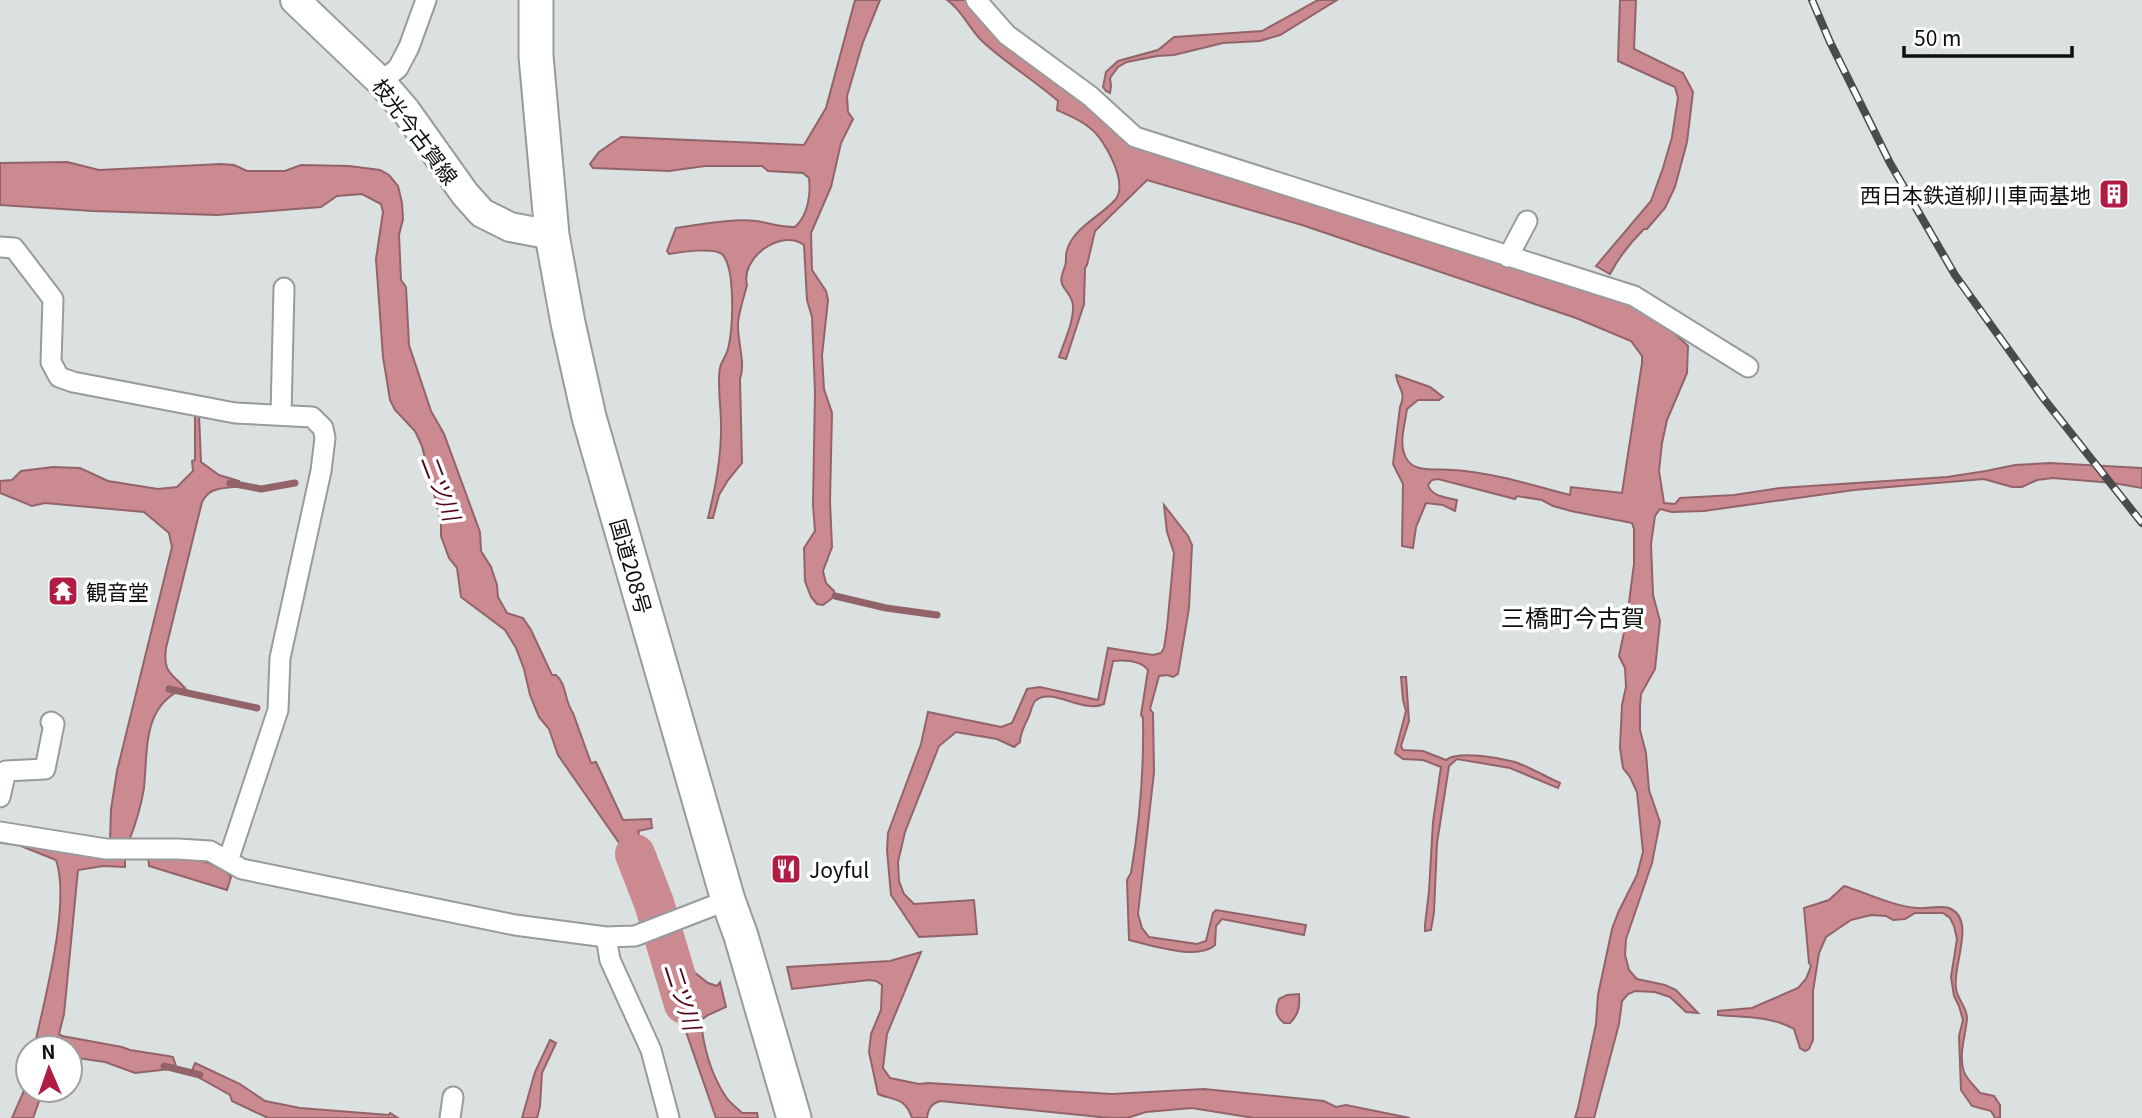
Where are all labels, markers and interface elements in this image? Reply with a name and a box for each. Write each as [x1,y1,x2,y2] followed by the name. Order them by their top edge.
[1904,14,2072,58] scale bar
[1914,22,1961,52] text: 50 m
[366,72,466,190] street label: 枝光今古賀線
[2097,177,2131,211] building icon: 西日本鉄道柳川車両基地
[1860,179,2091,209] place label: 西日本鉄道柳川車両基地
[414,449,471,528] water label: 二ツ川
[604,515,660,617] street label: 国道208号
[46,574,80,608] temple icon: 観音堂
[86,576,149,606] place label: 観音堂
[1501,599,1645,634] district label: 三橋町今古賀
[769,852,803,886] restaurant icon: Joyful
[809,854,869,884] place label: Joyful
[657,958,712,1037] water label: 二ツ川
[14,1034,84,1104] north arrow
[41,1037,56,1064] text: N

